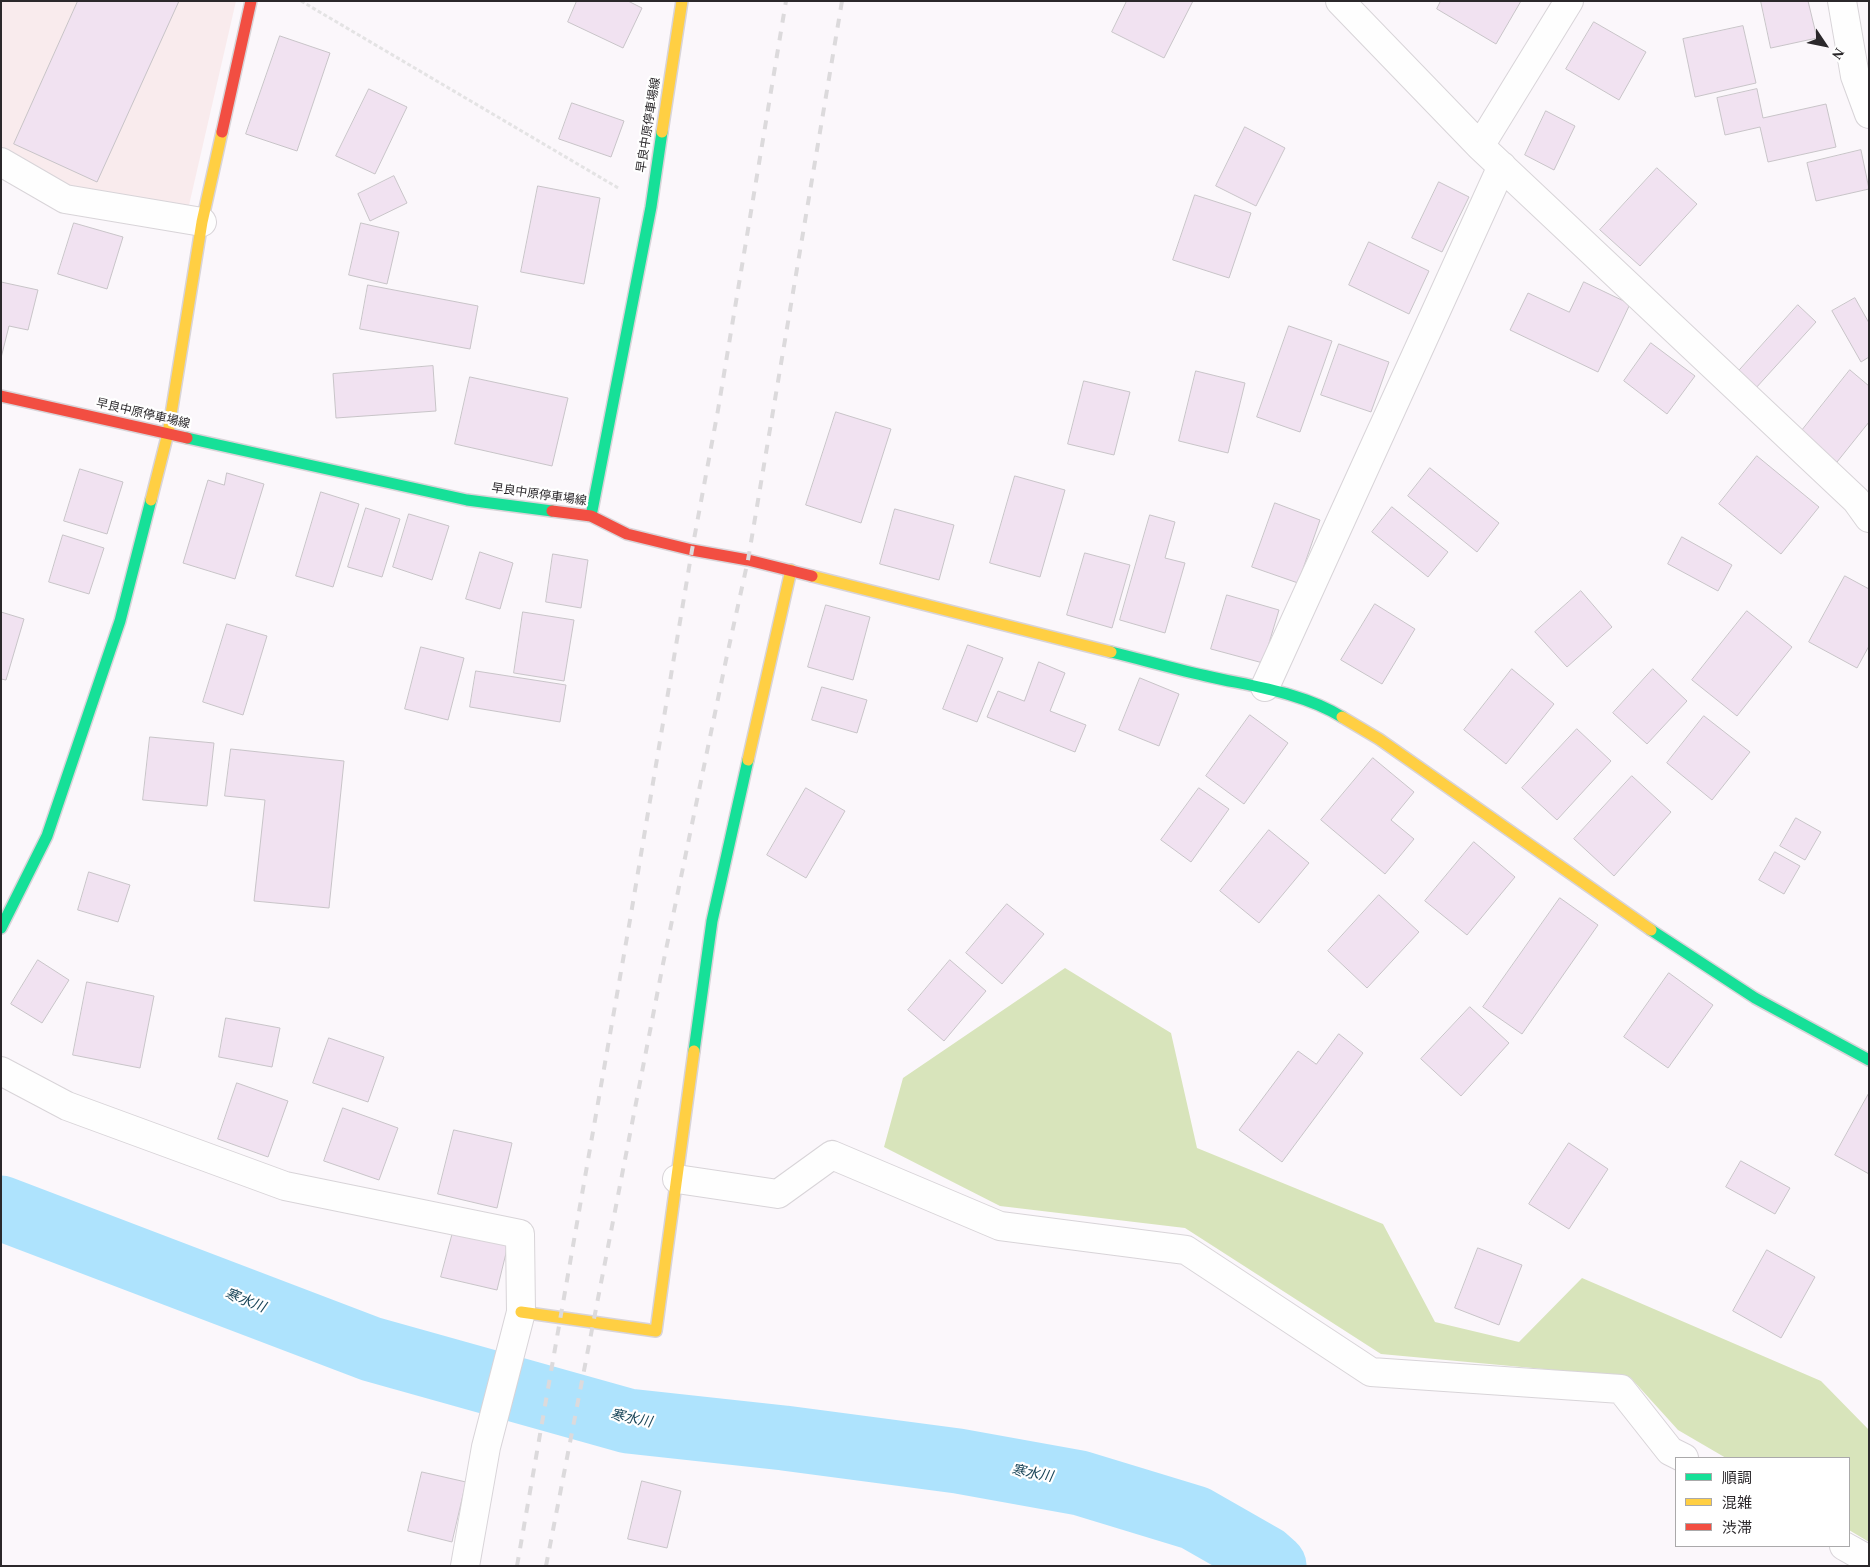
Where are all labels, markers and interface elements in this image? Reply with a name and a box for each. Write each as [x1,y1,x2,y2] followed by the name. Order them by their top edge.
[1800,20,1850,70] north arrow
[1829,45,1847,62] text: N
[634,76,664,174] street label: 早良中原停車場線
[95,396,191,432] street label: 早良中原停車場線
[490,481,588,509] street label: 早良中原停車場線
[222,1286,268,1316] water label: 寒水川
[609,1407,653,1431] water label: 寒水川
[1675,1457,1850,1547] legend
[1010,1462,1054,1486] water label: 寒水川
[1722,1470,1752,1486] text: 順調
[1722,1495,1752,1511] text: 混雑
[1722,1520,1752,1536] text: 渋滞

